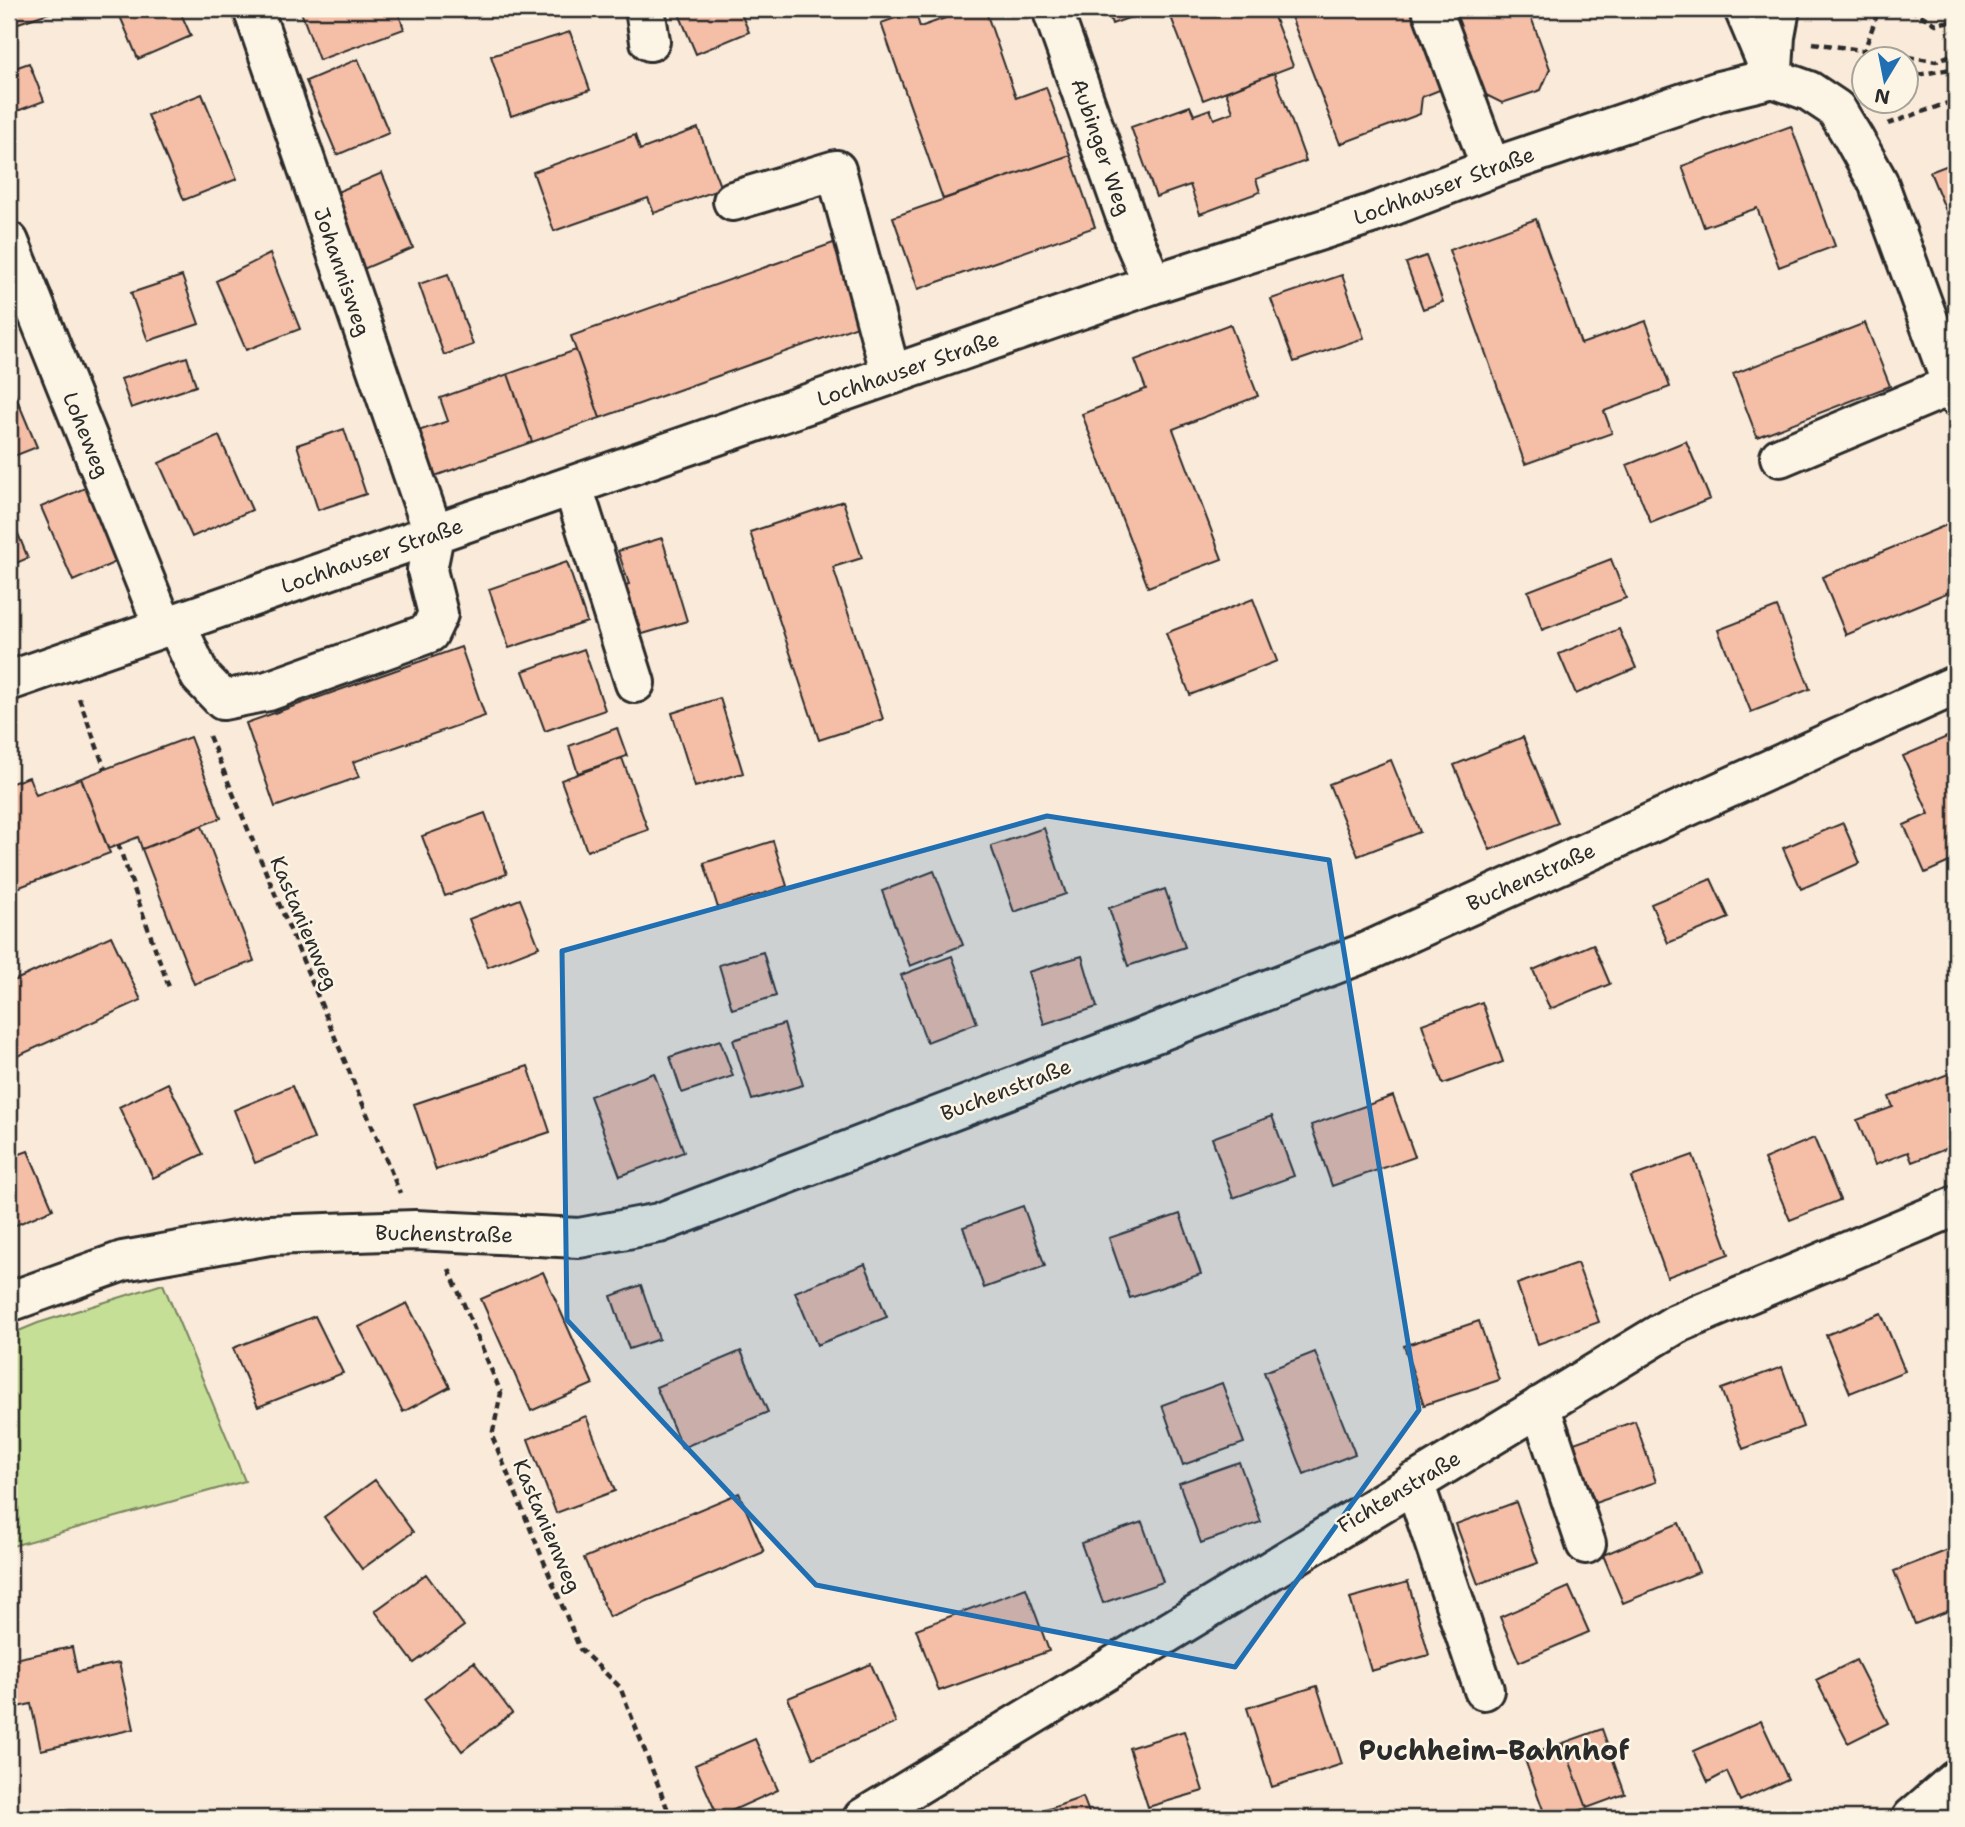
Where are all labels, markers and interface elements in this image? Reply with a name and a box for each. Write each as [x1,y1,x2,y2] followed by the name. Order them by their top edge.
[1850,46,1920,116] north arrow
[1065,75,1137,219] street label: Aubinger Weg
[1873,83,1892,110] text: N
[1350,140,1538,232] street label: Lochhauser Straße
[307,204,377,340] street label: Johannisweg
[813,325,1003,413] street label: Lochhauser Straße
[56,388,116,482] street label: Loheweg
[277,512,467,600] street label: Lochhauser Straße
[1462,836,1600,918] street label: Buchenstraße
[263,852,345,994] street label: Kastanienweg
[937,1052,1075,1128] street label: Buchenstraße
[375,1219,513,1249] street label: Buchenstraße
[1332,1444,1466,1540] street label: Fichtenstraße
[506,1455,588,1597] street label: Kastanienweg
[1358,1731,1630,1769] district label: Puchheim-Bahnhof

